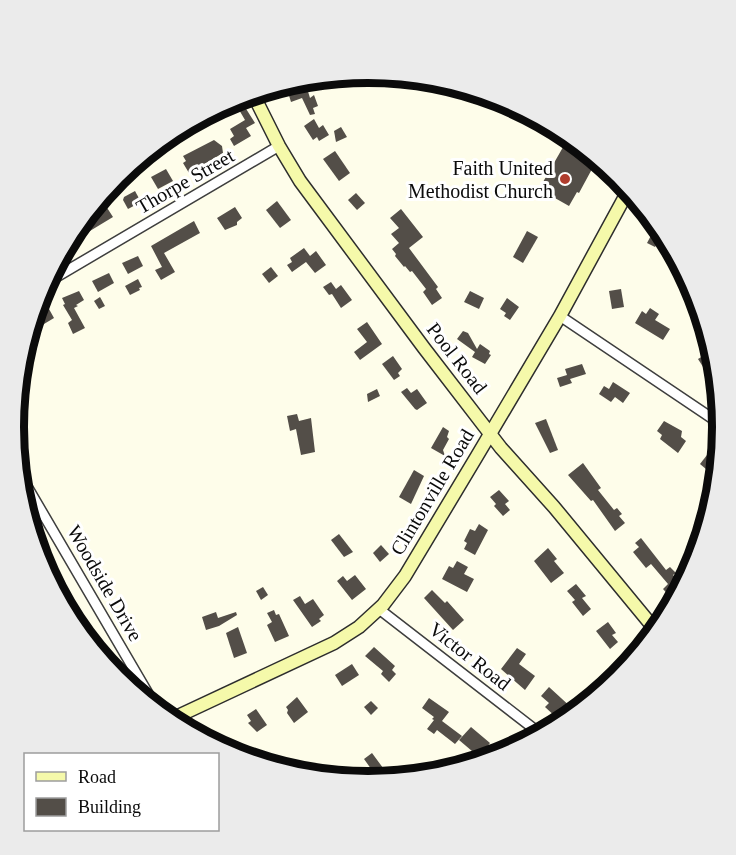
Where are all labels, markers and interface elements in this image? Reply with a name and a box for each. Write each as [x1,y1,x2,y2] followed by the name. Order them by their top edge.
[132,144,239,219] street label: Thorpe Street
[408,157,553,202] place label: Faith United Methodist Church
[558,172,572,186] marker: Faith United Methodist Church
[423,318,491,398] street label: Pool Road
[386,425,478,559] street label: Clintonville Road
[63,521,147,645] street label: Woodside Drive
[425,617,515,695] street label: Victor Road
[24,753,219,831] legend
[78,767,116,787] text: Road
[78,797,141,817] text: Building

